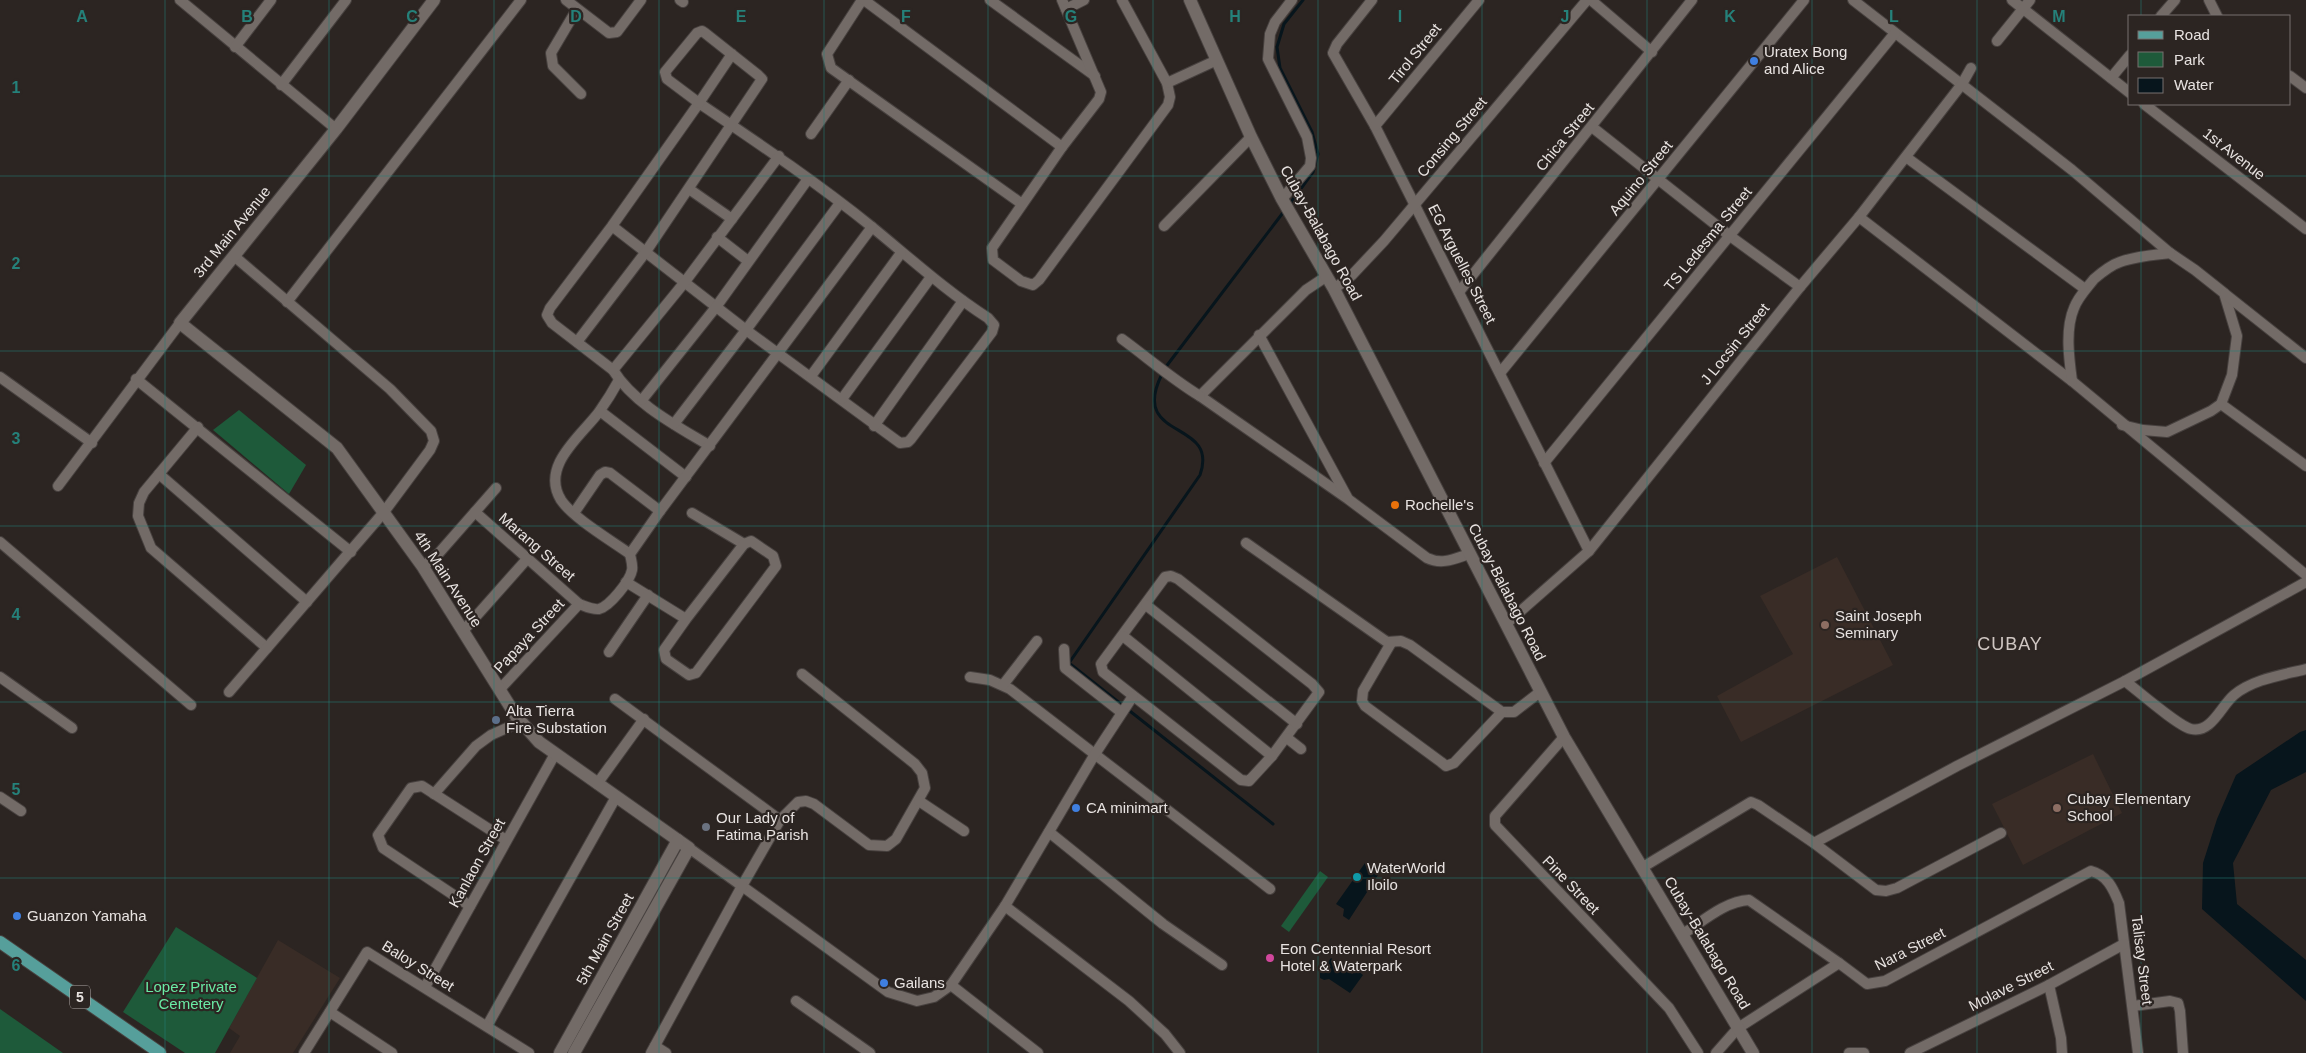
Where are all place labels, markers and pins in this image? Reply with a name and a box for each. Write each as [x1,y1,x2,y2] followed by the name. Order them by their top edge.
[1764,43,1847,77] place label: Uratex Bong and Alice
[1748,55,1760,67] marker: Uratex Bong and Alice
[1405,496,1474,513] place label: Rochelle's
[1389,499,1401,511] marker: Rochelle's
[1835,607,1922,641] place label: Saint Joseph Seminary
[1819,619,1831,631] marker: Saint Joseph Seminary
[506,702,607,736] place label: Alta Tierra Fire Substation
[490,714,502,726] marker: Alta Tierra Fire Substation
[2067,790,2191,824] place label: Cubay Elementary School
[1086,799,1169,816] place label: CA minimart
[1070,802,1082,814] marker: CA minimart
[2051,802,2063,814] marker: Cubay Elementary School
[716,809,809,843] place label: Our Lady of Fatima Parish
[700,821,712,833] marker: Our Lady of Fatima Parish
[1367,859,1445,893] place label: WaterWorld Iloilo
[1351,871,1363,883] marker: WaterWorld Iloilo
[27,907,147,924] place label: Guanzon Yamaha
[11,910,23,922] marker: Guanzon Yamaha
[1280,940,1432,974] place label: Eon Centennial Resort Hotel & Waterpark
[1264,952,1276,964] marker: Eon Centennial Resort Hotel & Waterpark
[894,974,945,991] place label: Gailans
[878,977,890,989] marker: Gailans

